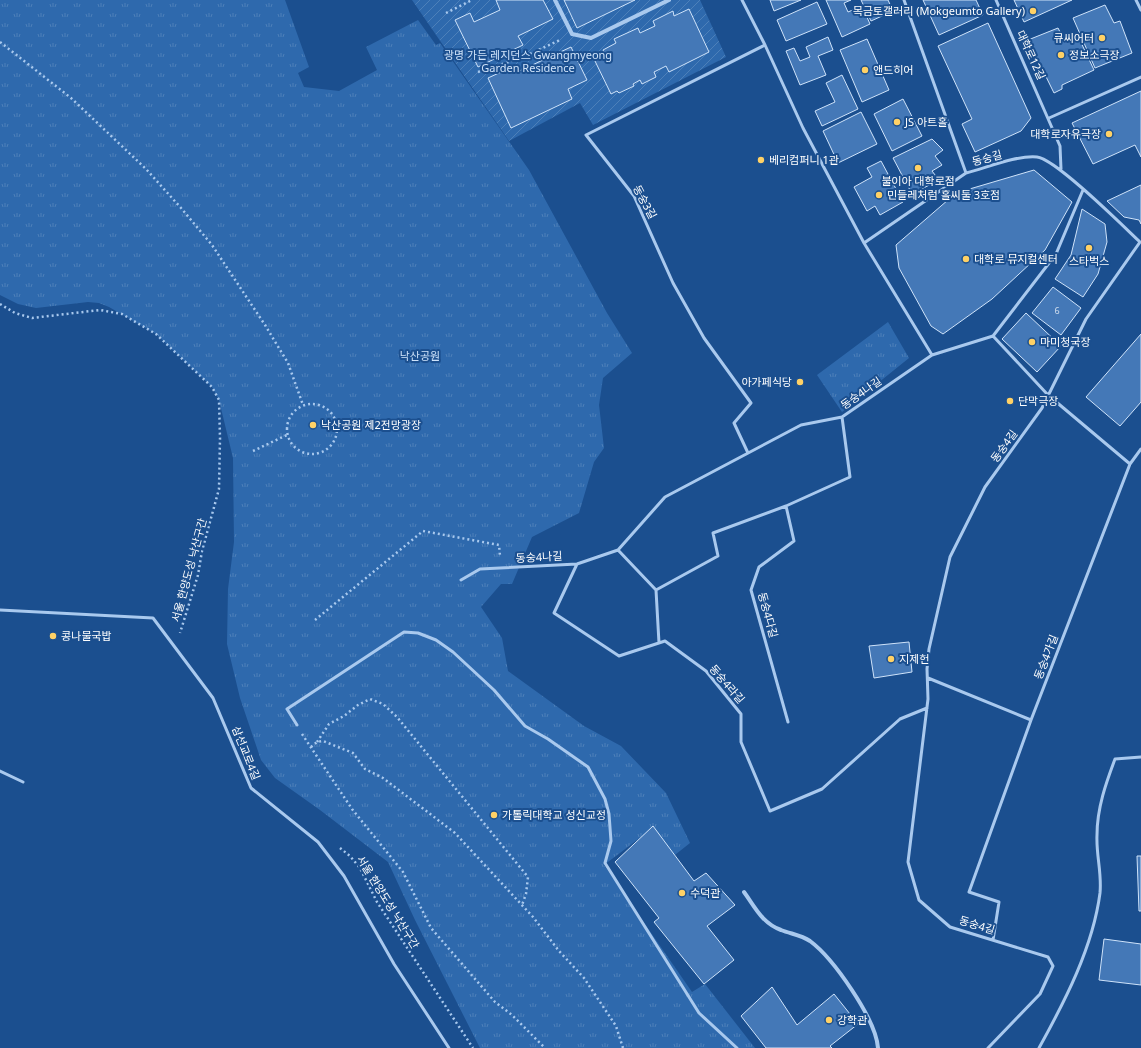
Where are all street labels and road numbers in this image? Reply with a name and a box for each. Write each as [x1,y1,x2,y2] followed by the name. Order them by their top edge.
[1013,28,1049,82] street label: 대학로12길
[970,146,1003,169] street label: 동숭길
[630,182,661,221] street label: 동숭3길
[837,373,884,412] street label: 동숭4나길
[987,426,1020,465] street label: 동숭4길
[167,516,210,623] street label: 서울 한양도성 낙산구간
[515,548,563,565] street label: 동숭4나길
[755,590,782,639] street label: 동숭4다길
[1030,632,1061,681] street label: 동숭4가길
[706,661,748,706] street label: 동숭4라길
[229,724,264,782] street label: 삼선교로4길
[354,852,423,951] street label: 서울 한양도성 낙산구간
[957,912,997,937] street label: 동숭4길

